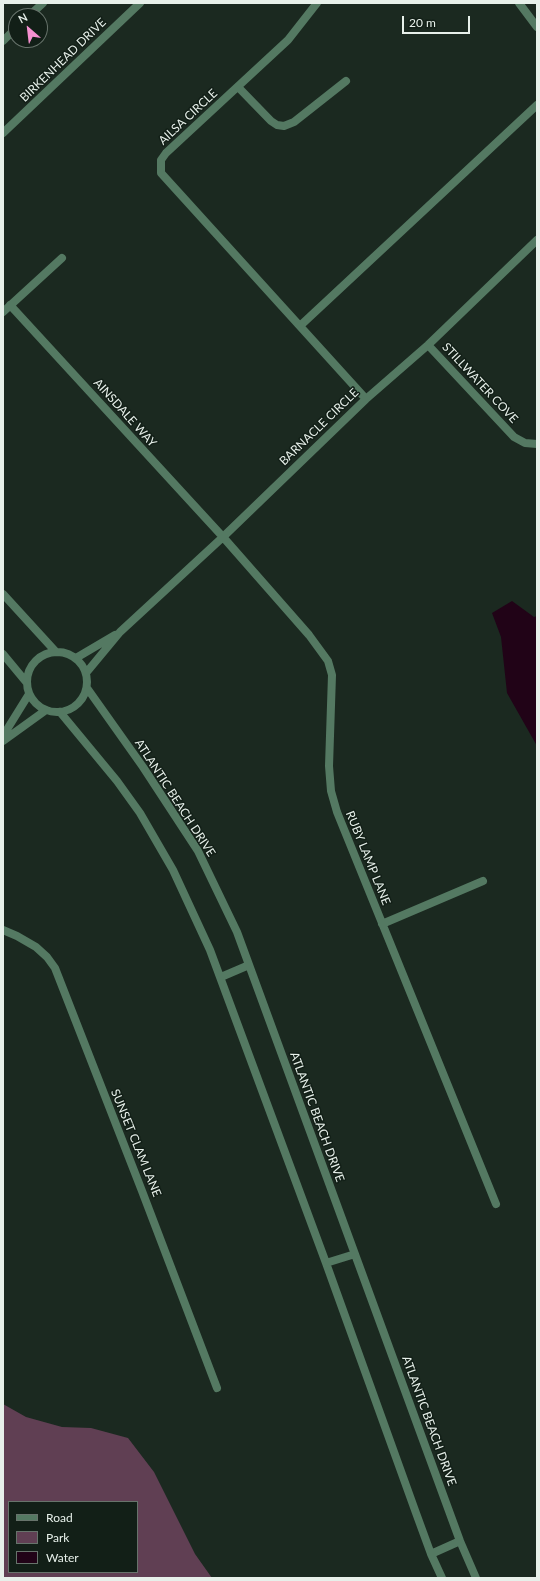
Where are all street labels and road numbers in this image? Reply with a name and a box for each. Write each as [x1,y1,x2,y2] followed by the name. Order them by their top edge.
[17,15,109,105] street label: BIRKENHEAD DRIVE
[156,86,220,148] street label: AILSA CIRCLE
[439,340,521,426] street label: STILLWATER COVE
[91,376,159,450] street label: AINSDALE WAY
[276,386,362,468] street label: BARNACLE CIRCLE
[132,737,218,859] street label: ATLANTIC BEACH DRIVE
[343,809,393,907] street label: RUBY LAMP LANE
[287,1050,347,1184] street label: ATLANTIC BEACH DRIVE
[108,1087,164,1199] street label: SUNSET CLAM LANE
[399,1354,459,1488] street label: ATLANTIC BEACH DRIVE

